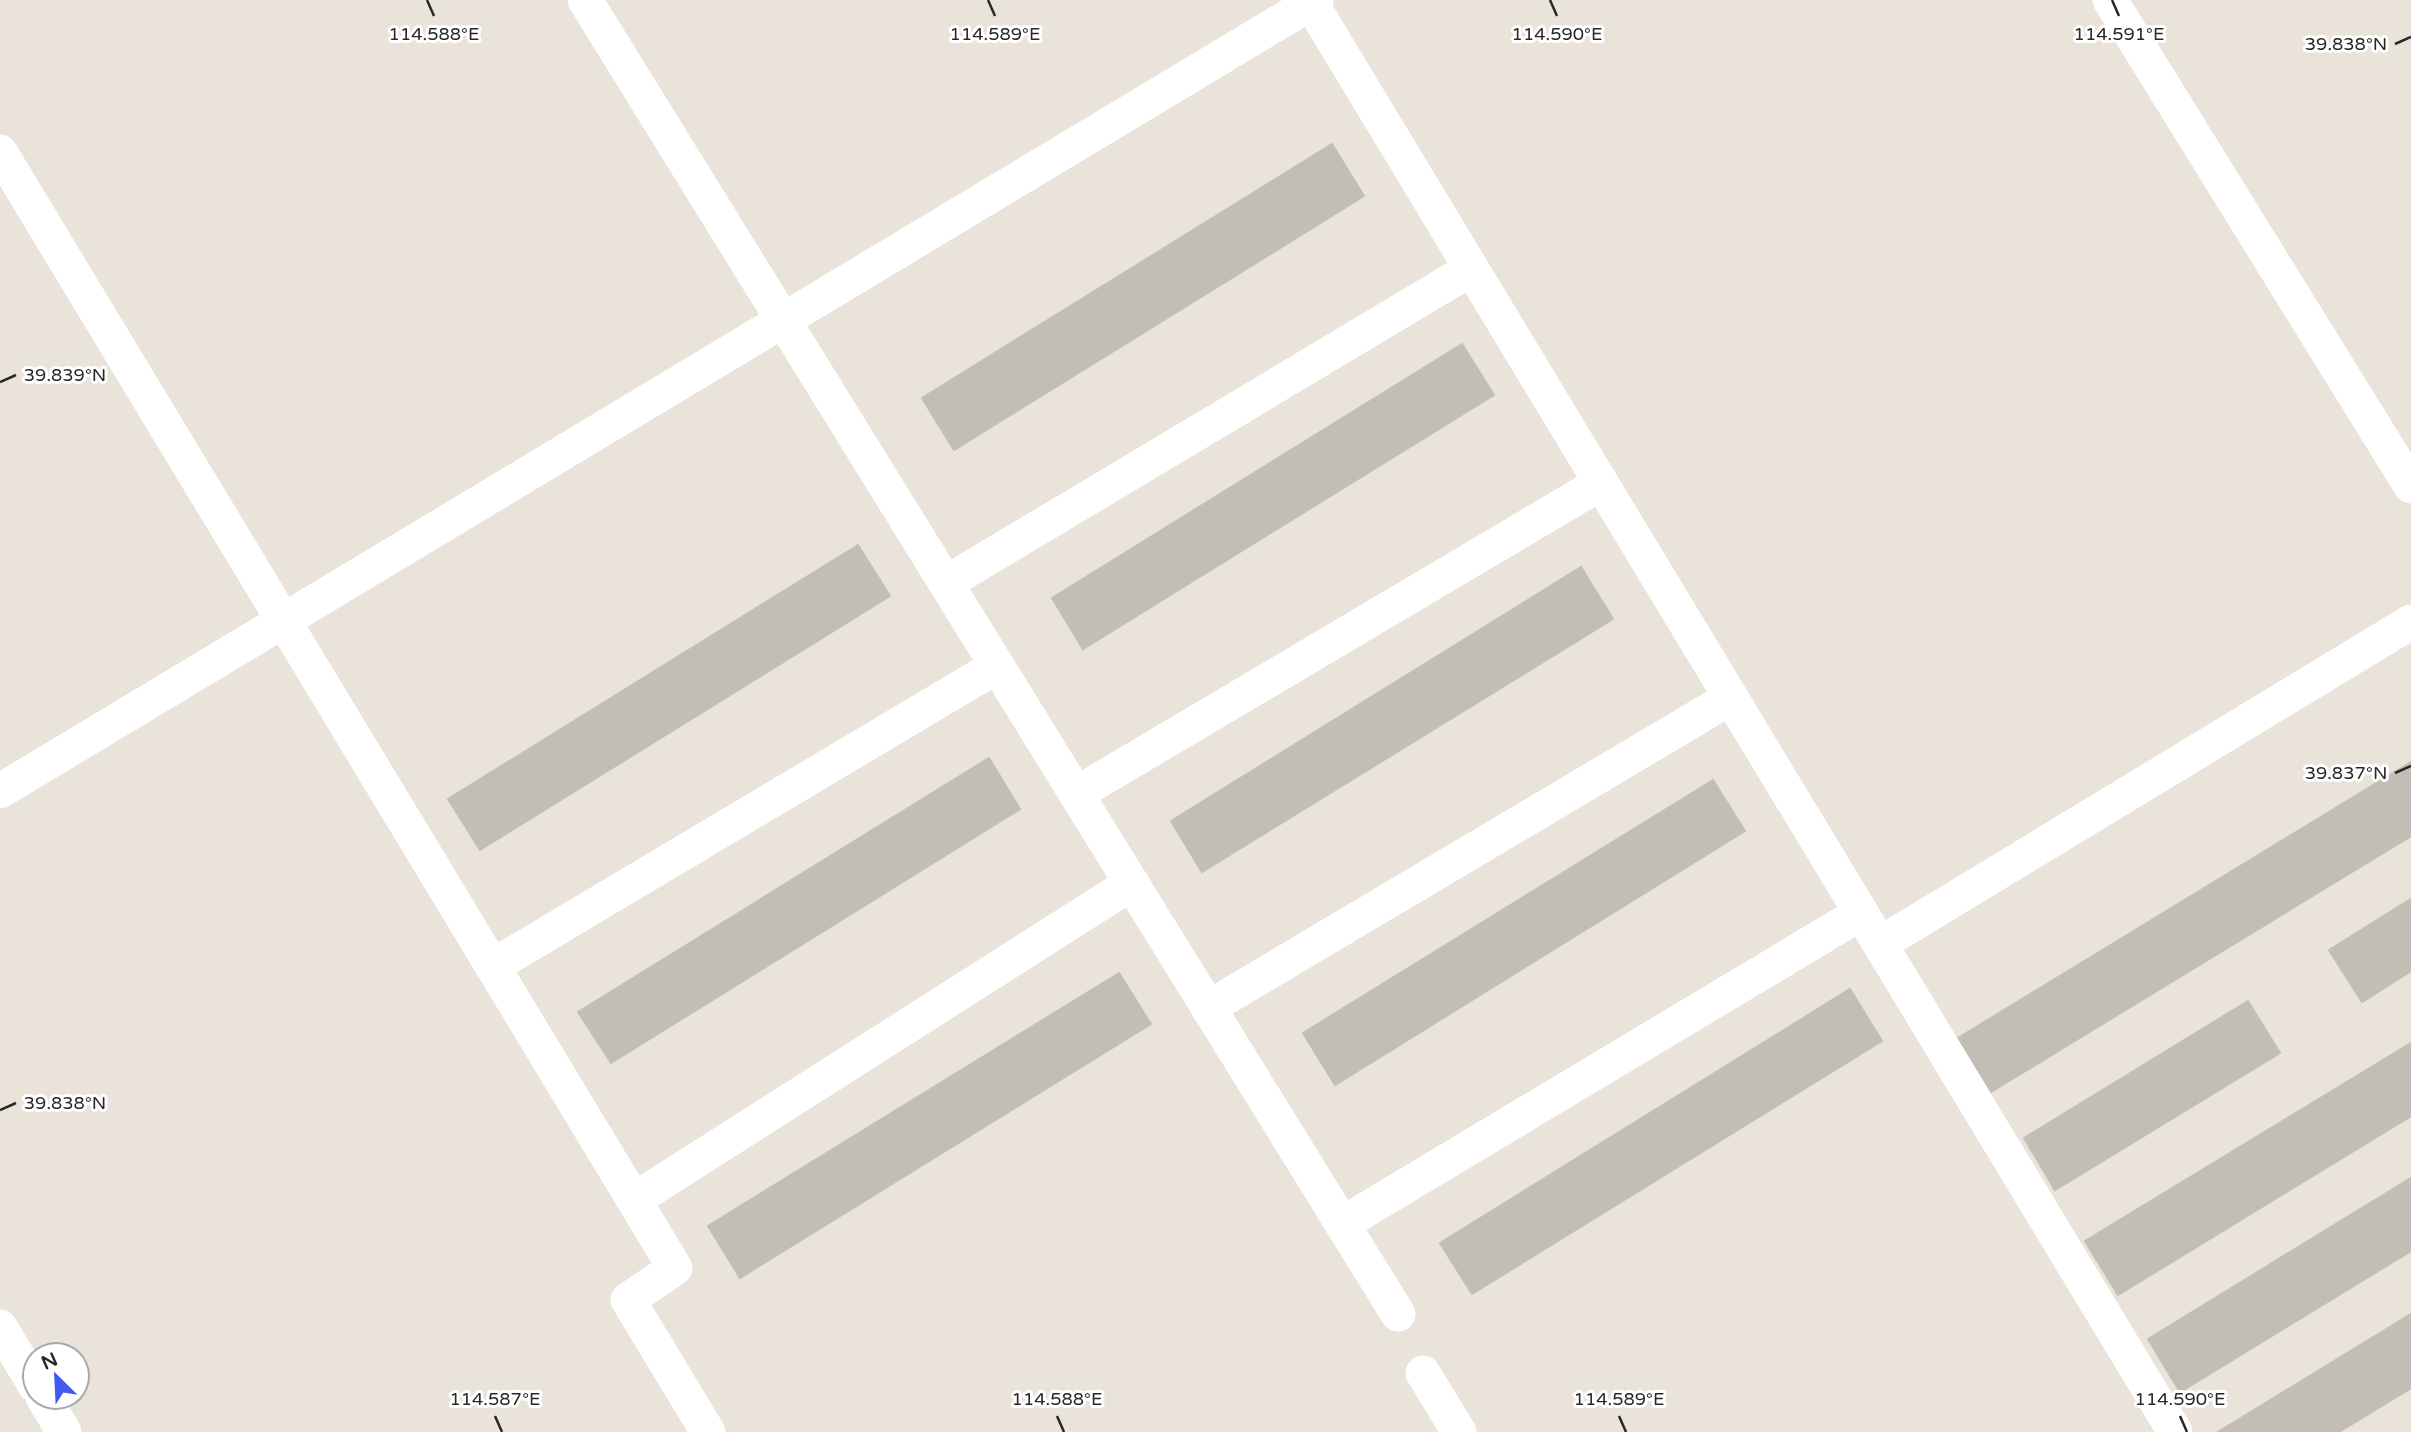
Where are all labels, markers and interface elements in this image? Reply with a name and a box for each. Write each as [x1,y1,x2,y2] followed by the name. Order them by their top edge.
[389,23,479,45] text: 114.588°E
[950,23,1040,45] text: 114.589°E
[1512,23,1602,45] text: 114.590°E
[2074,23,2164,45] text: 114.591°E
[2305,33,2387,55] text: 39.838°N
[24,364,106,386] text: 39.839°N
[2305,762,2387,784] text: 39.837°N
[24,1092,106,1114] text: 39.838°N
[21,1341,91,1411] north arrow
[38,1348,61,1375] text: N
[449,1388,541,1410] text: 114.587°E
[1012,1388,1102,1410] text: 114.588°E
[1574,1388,1664,1410] text: 114.589°E
[2135,1388,2225,1410] text: 114.590°E

